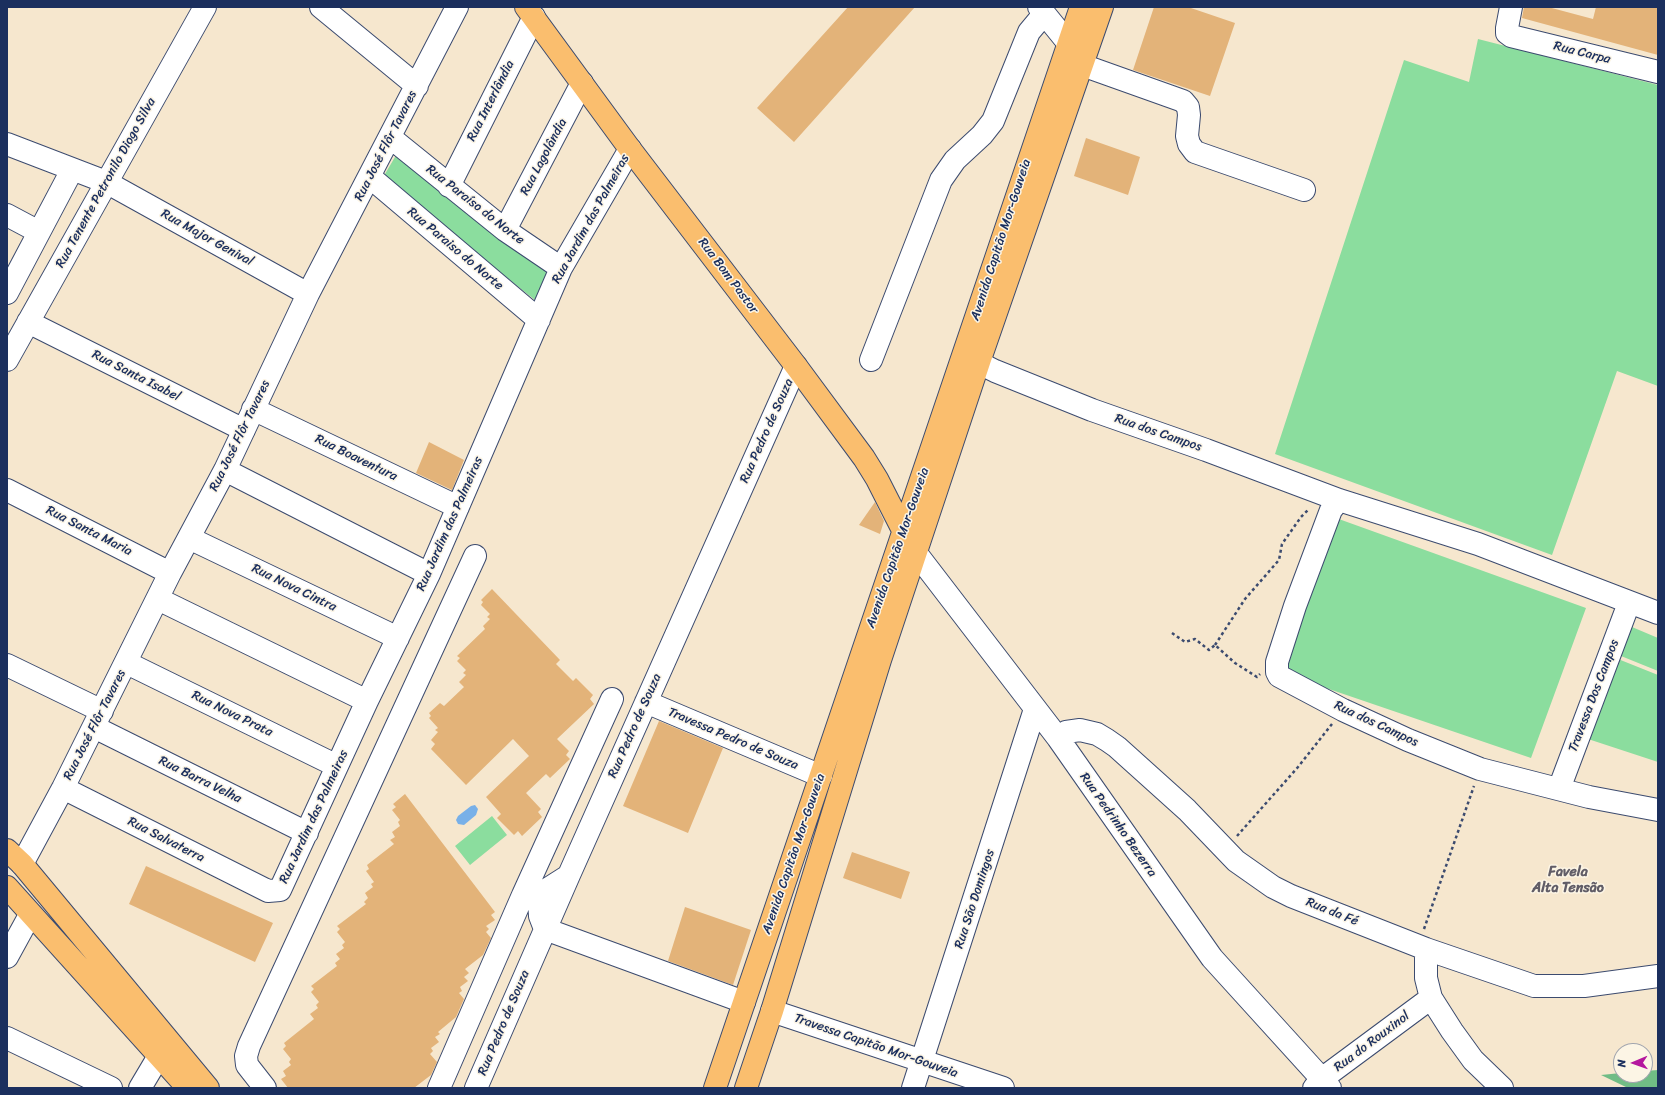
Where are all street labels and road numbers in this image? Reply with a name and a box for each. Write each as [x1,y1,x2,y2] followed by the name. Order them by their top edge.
[1552,38,1612,68] street label: Rua Carpa
[464,58,518,144] street label: Rua Interlândia
[351,88,421,204] street label: Rua José Flôr Tavares
[53,95,159,271] street label: Rua Tenente Petronilo Diogo Silva
[517,116,571,198] street label: Rua Lagolândia
[549,152,633,286] street label: Rua Jardim das Palmeiras
[967,157,1035,323] street label: Avenida Capitão Mor-Gouveia
[423,162,527,248] street label: Rua Paraíso do Norte
[404,204,506,294] street label: Rua Paraiso do Norte
[158,206,256,270] street label: Rua Major Genival
[694,235,762,317] street label: Rua Bom Pastor
[89,347,183,405] street label: Rua Santa Isabel
[737,376,797,486] street label: Rua Pedro de Souza
[206,378,274,494] street label: Rua José Flôr Tavares
[1112,411,1204,455] street label: Rua dos Campos
[312,431,400,485] street label: Rua Boaventura
[413,454,487,594] street label: Rua Jardim das Palmeiras
[863,466,933,630] street label: Avenida Capitão Mor-Gouveia
[43,503,135,559] street label: Rua Santa Maria
[249,561,339,615] street label: Rua Nova Cintra
[1565,638,1623,754] street label: Travessa Dos Campos
[60,667,130,783] street label: Rua José Flôr Tavares
[605,671,665,781] street label: Rua Pedro de Souza
[189,688,275,740] street label: Rua Nova Prata
[1331,698,1421,750] street label: Rua dos Campos
[666,704,800,774] street label: Travessa Pedro de Souza
[276,748,352,886] street label: Rua Jardim das Palmeiras
[156,753,244,807] street label: Rua Barra Velha
[1076,770,1160,880] street label: Rua Pedrinho Bezerra
[759,772,829,936] street label: Avenida Capitão Mor-Gouveia
[125,814,207,866] street label: Rua Salvaterra
[952,847,998,951] street label: Rua São Domingos
[1303,894,1361,930] street label: Rua da Fé
[475,968,533,1078] street label: Rua Pedro de Souza
[1331,1009,1413,1075] street label: Rua do Rouxinol
[792,1011,960,1081] street label: Travessa Capitão Mor-Gouveia

